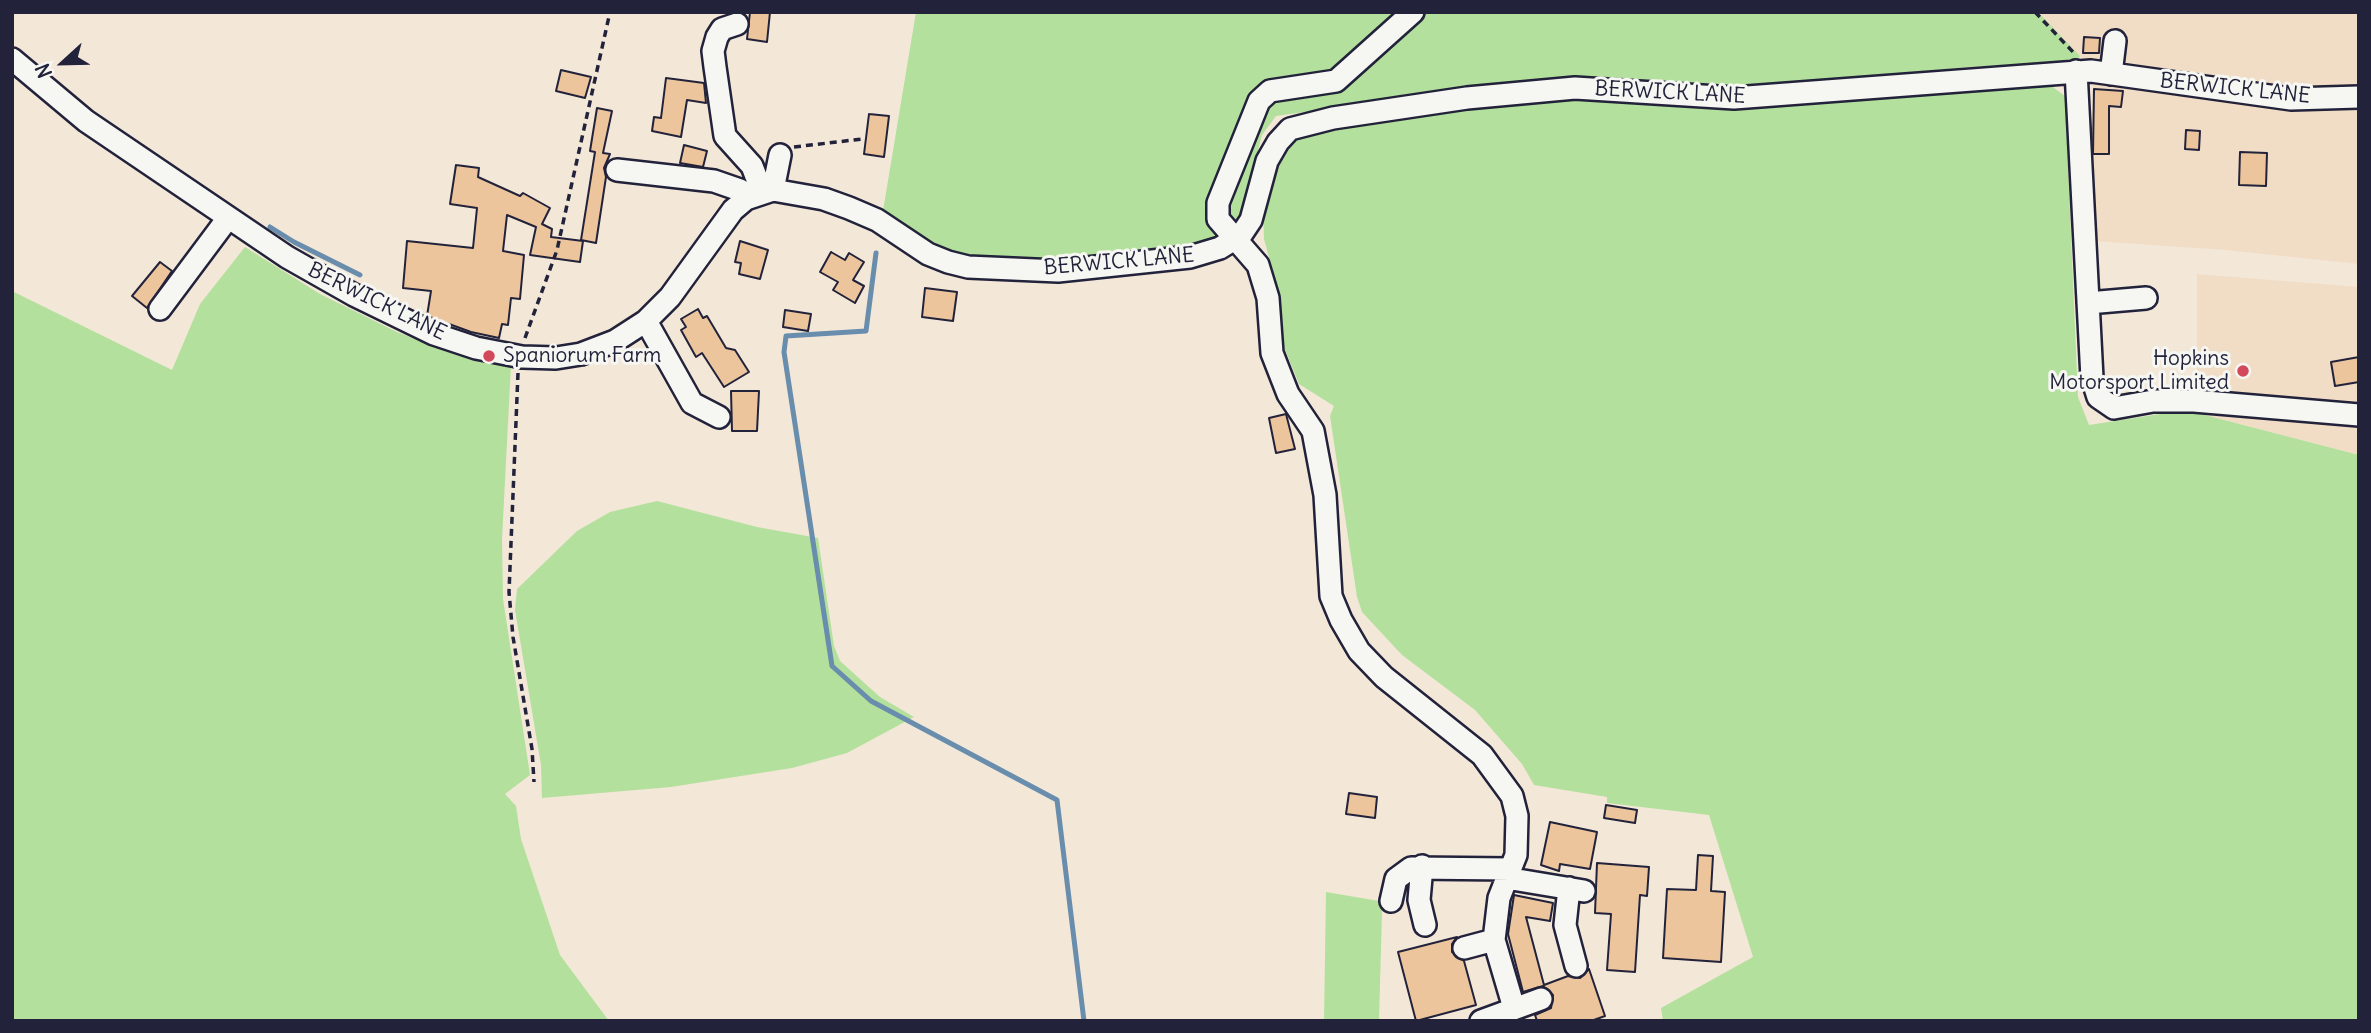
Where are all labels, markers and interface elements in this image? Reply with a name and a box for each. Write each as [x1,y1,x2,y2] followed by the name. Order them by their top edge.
[28,28,98,98] north arrow
[30,60,57,81] text: N
[2159,69,2311,109] street label: BERWICK LANE
[1594,76,1746,110] street label: BERWICK LANE
[1043,243,1195,281] street label: BERWICK LANE
[304,258,450,346] street label: BERWICK LANE
[503,343,661,369] place label: Spaniorum Farm
[2049,346,2229,396] place label: Hopkins Motorsport Limited
[481,348,497,364] marker: Spaniorum Farm
[2235,363,2251,379] marker: Hopkins Motorsport Limited

